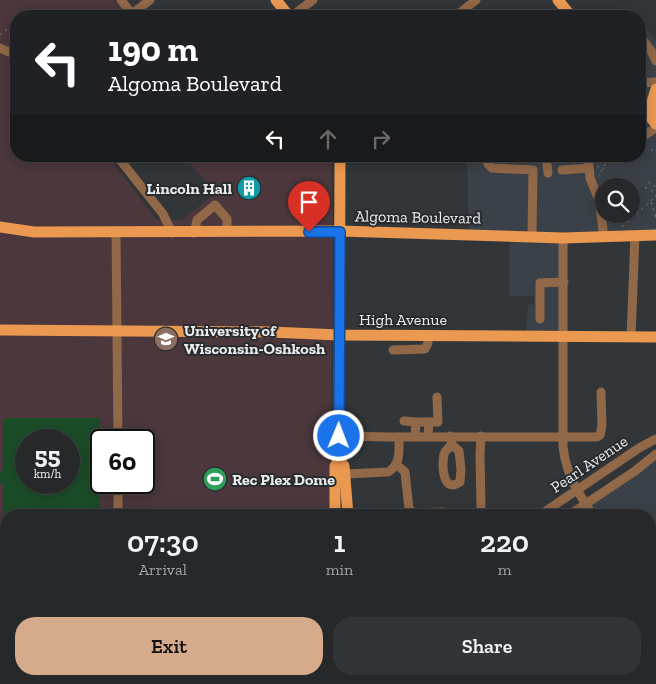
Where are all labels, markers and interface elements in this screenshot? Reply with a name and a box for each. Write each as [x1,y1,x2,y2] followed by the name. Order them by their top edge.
[108,28,198,70] text: 190 m
[25,30,90,95] icon: left
[108,70,282,97] text: Algoma Boulevard
[261,125,289,153] icon: left
[314,125,342,153] icon: ahead
[367,125,395,153] icon: right
[236,175,262,201] building icon: Lincoln Hall
[595,178,640,223] map controls
[595,178,640,223] button: search
[147,179,232,198] place label: Lincoln Hall
[288,181,330,232] pin
[295,188,323,216] icon: arrive
[355,206,482,228] street label: Algoma Boulevard
[359,310,447,329] street label: High Avenue
[184,321,326,358] place label: University of Wisconsin-Oshkosh
[153,326,179,352] school or university icon: University of Wisconsin-Oshkosh
[312,409,364,461] position arrow
[90,429,155,494] speed limit sign: 60
[547,431,631,497] street label: Pearl Avenue
[34,440,61,470] text: 55
[202,466,228,492] sports icon: Rec Plex Dome
[34,467,61,481] text: km/h
[232,470,335,489] place label: Rec Plex Dome
[127,524,199,560] text: 07:30
[333,524,345,560] text: 1
[480,524,529,560] text: 220
[139,560,187,579] text: Arrival
[326,560,353,579] text: min
[498,560,511,579] text: m
[15,617,323,675] button: Exit
[333,617,641,675] button: Share

